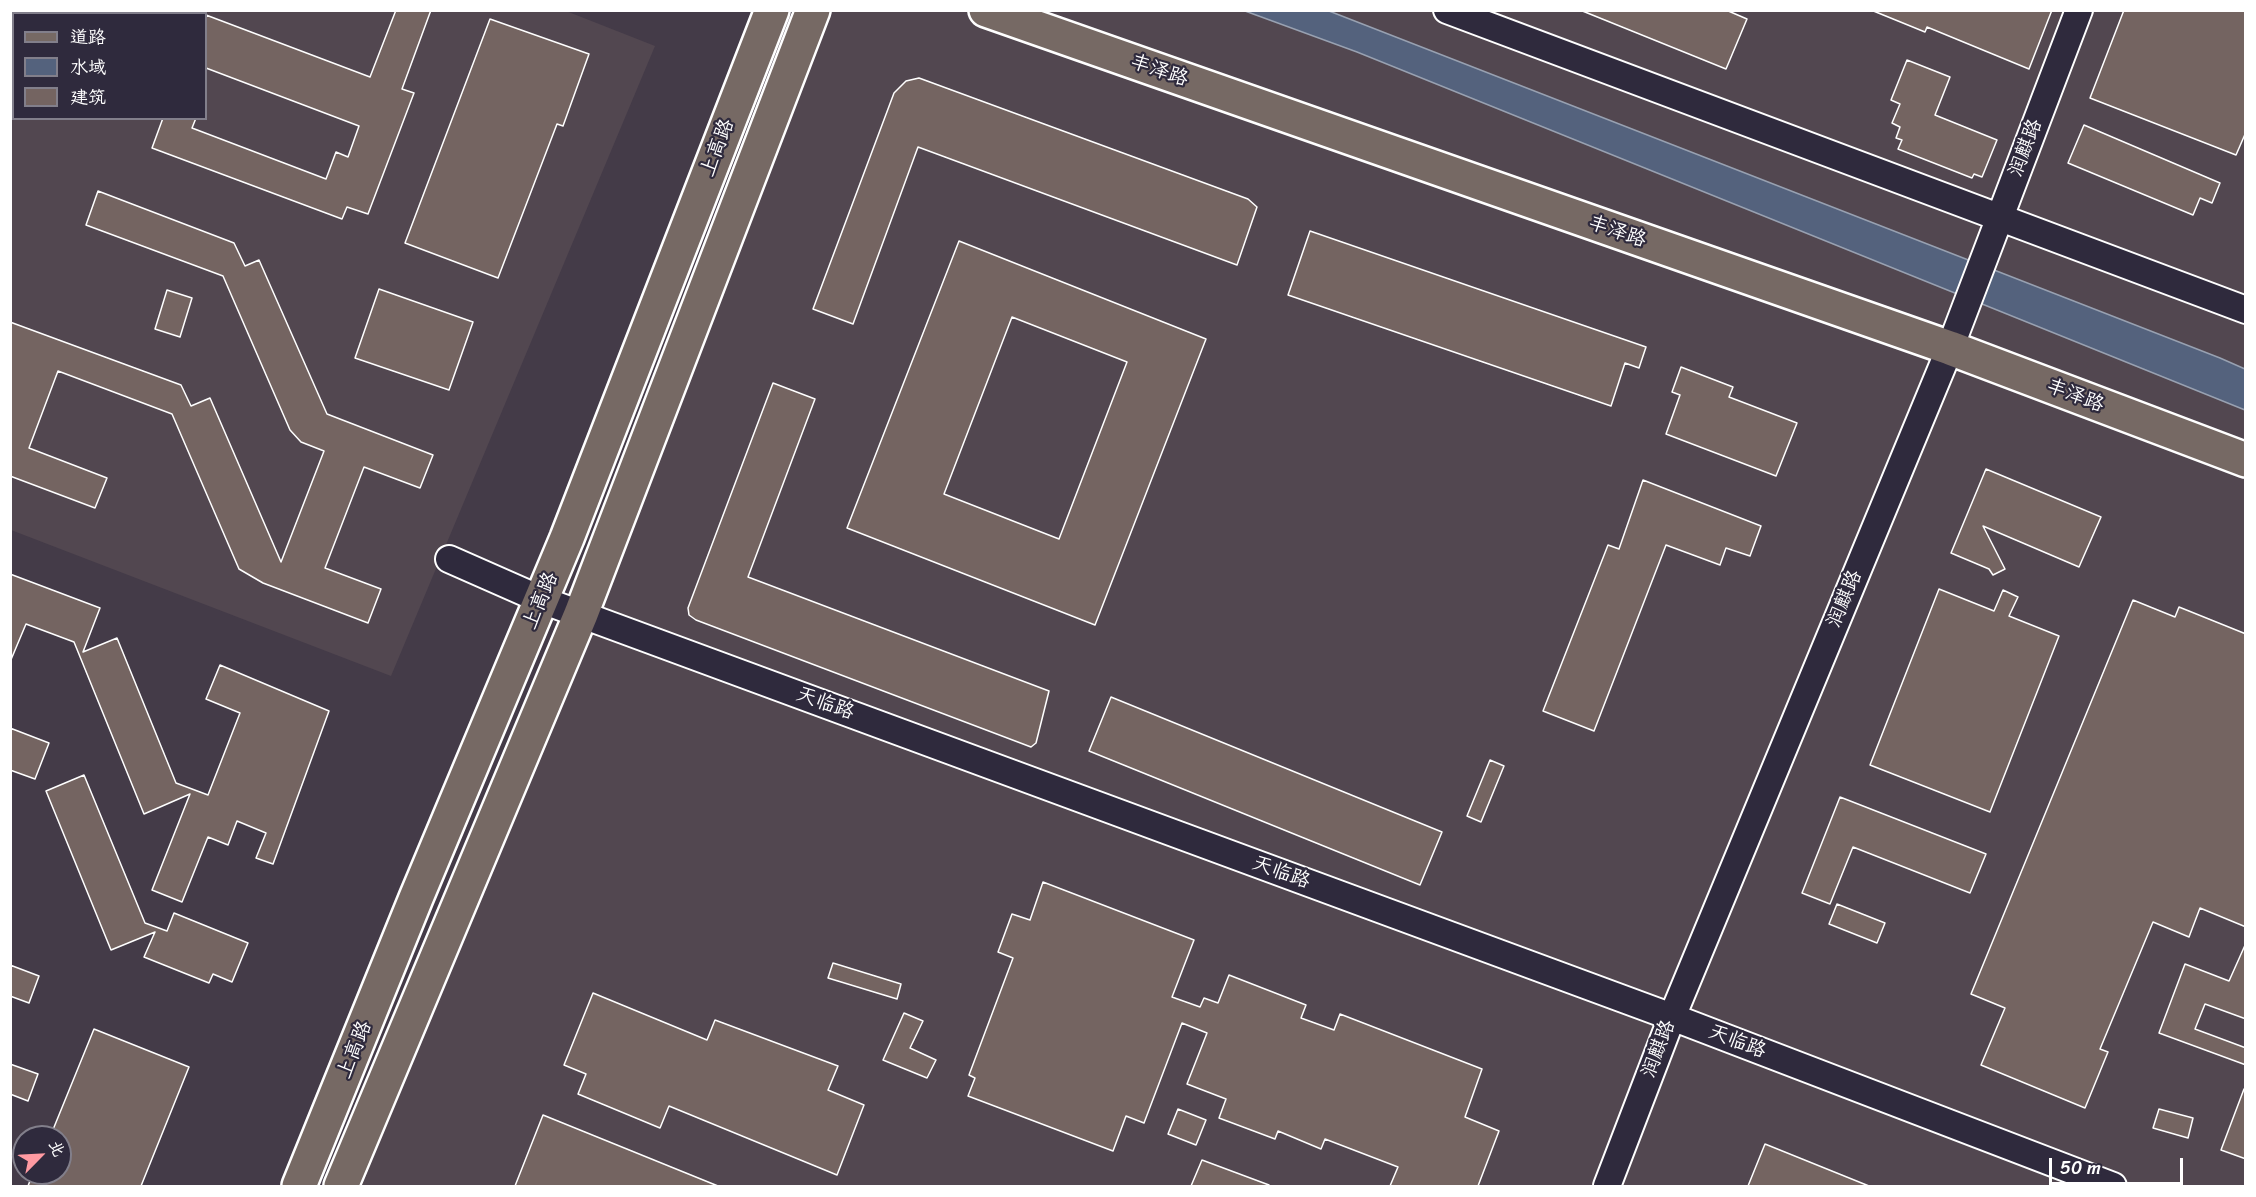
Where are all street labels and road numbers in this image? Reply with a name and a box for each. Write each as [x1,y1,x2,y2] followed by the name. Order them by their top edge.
[1127,50,1191,92] street label: 丰泽路
[696,116,740,180] street label: 上高路
[2004,116,2048,180] street label: 润麒路
[1585,211,1649,253] street label: 丰泽路
[2043,374,2107,418] street label: 丰泽路
[1822,567,1868,631] street label: 润麒路
[518,569,564,633] street label: 上高路
[793,682,857,726] street label: 天临路
[1249,851,1313,895] street label: 天临路
[1637,1017,1681,1081] street label: 润麒路
[333,1018,377,1082] street label: 上高路
[1705,1020,1769,1064] street label: 天临路

